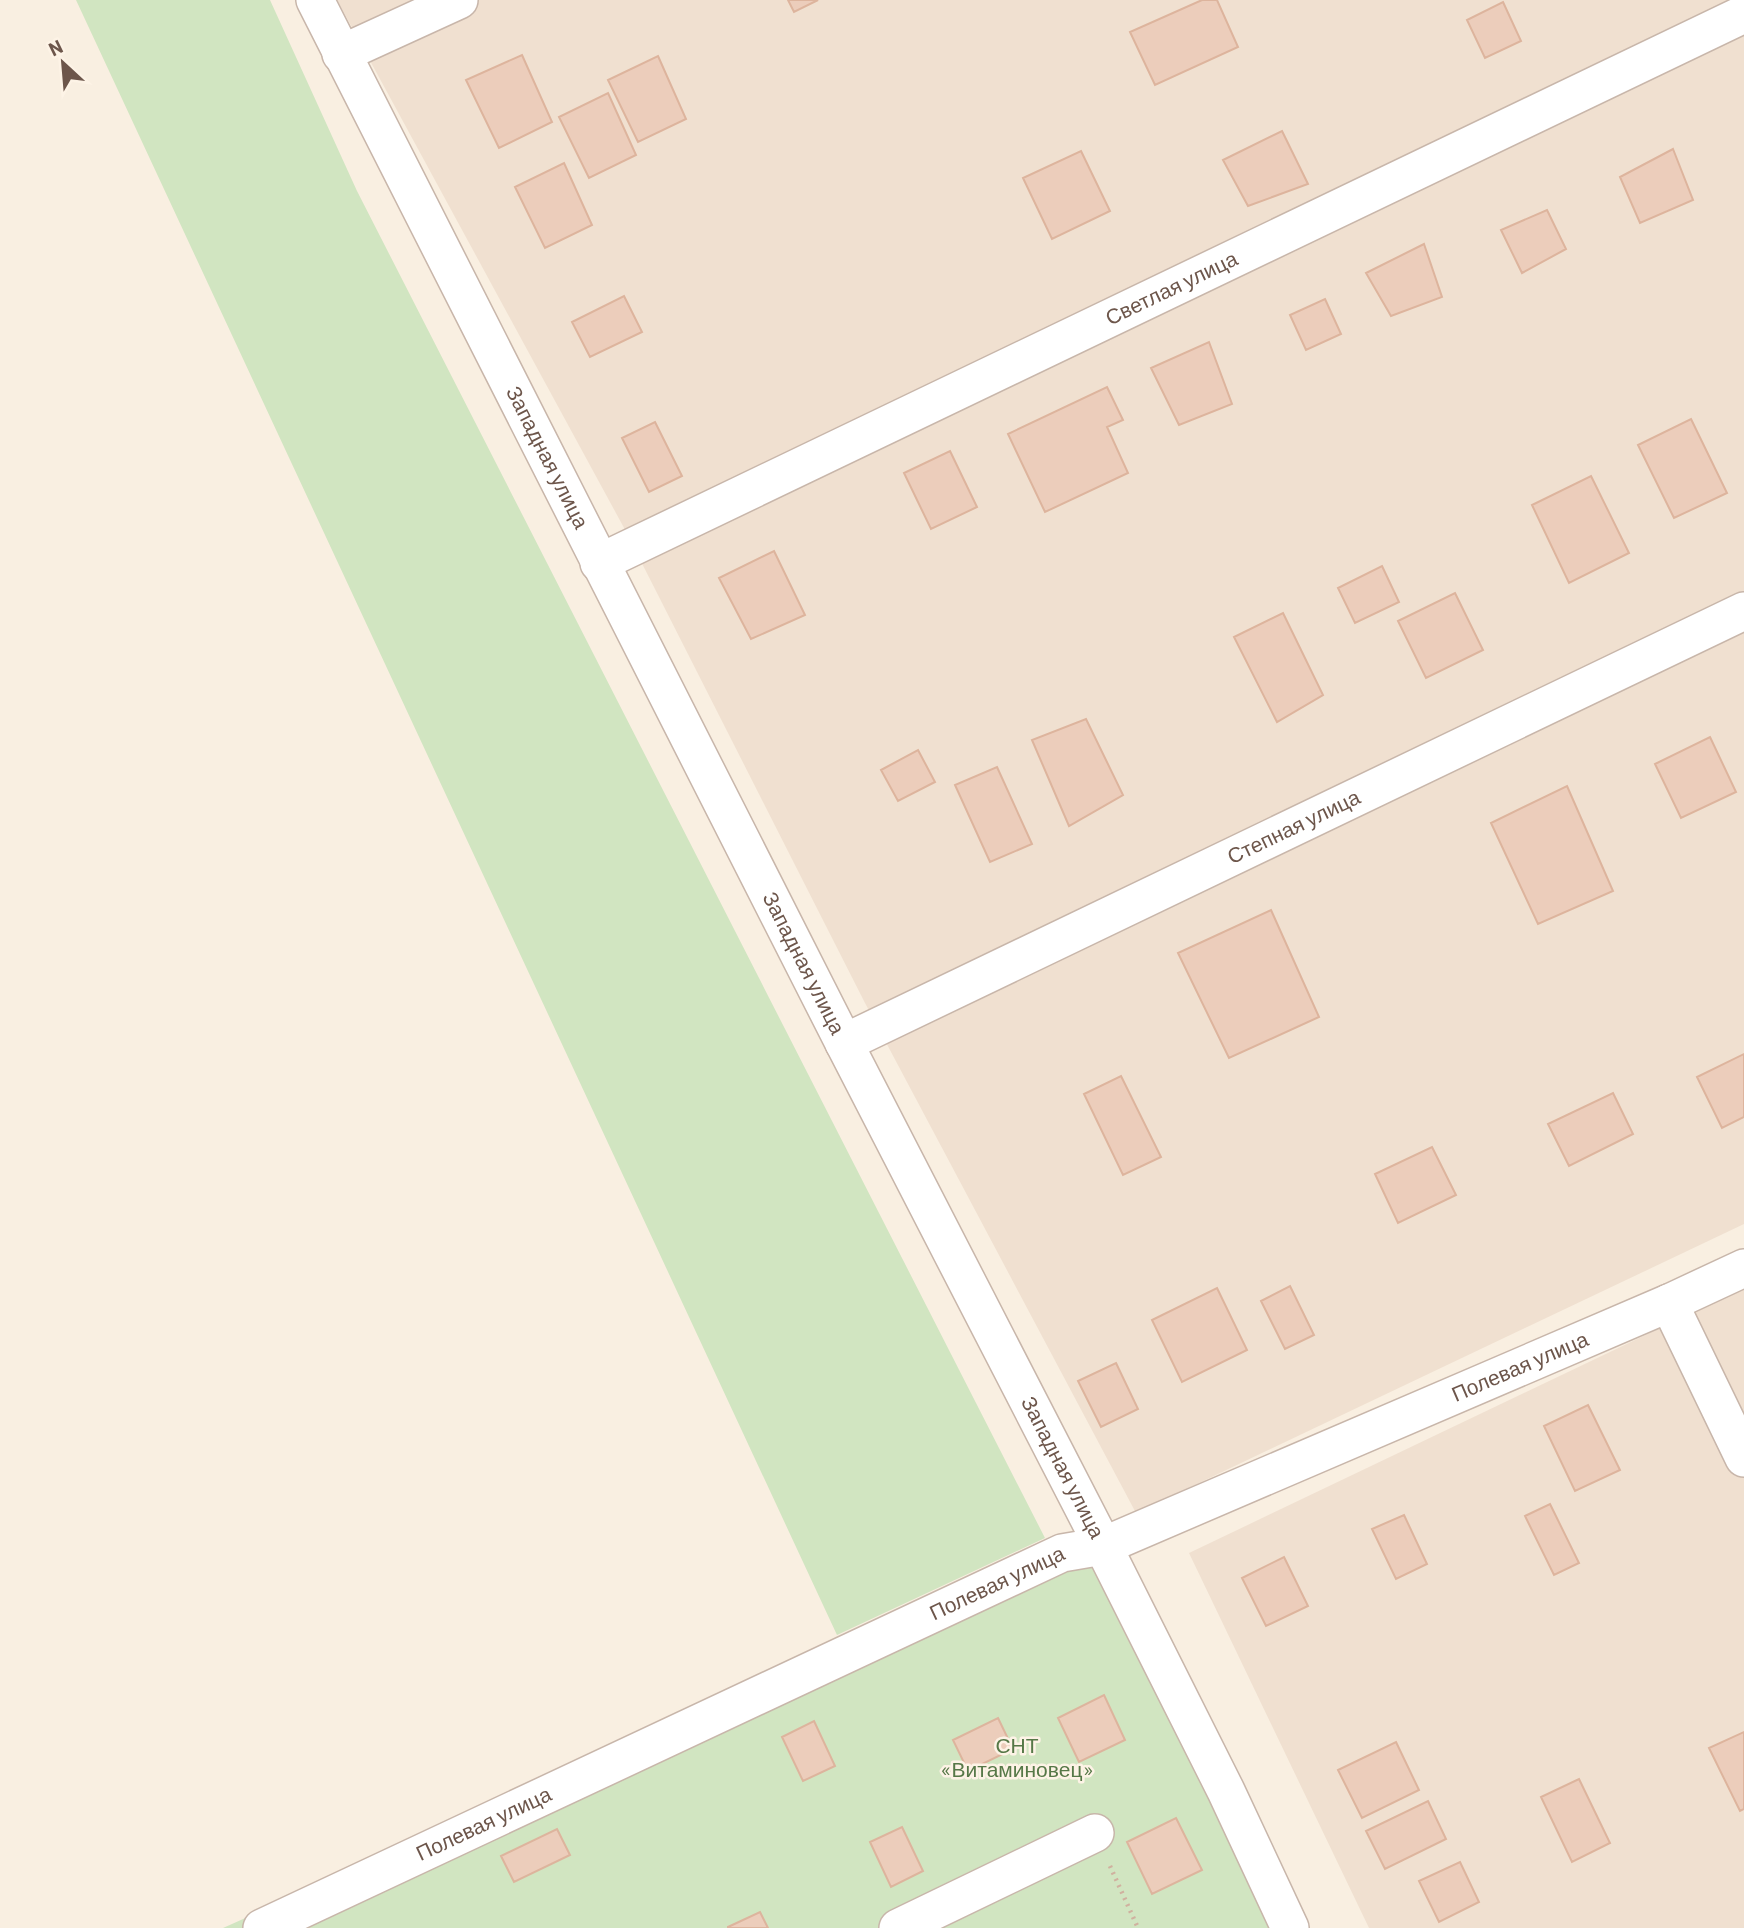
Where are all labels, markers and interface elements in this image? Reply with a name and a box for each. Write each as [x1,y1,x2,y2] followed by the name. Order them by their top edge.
[28,28,98,98] north arrow
[45,34,66,60] text: N
[1101,245,1241,329] street label: Светлая улица
[502,381,595,532] street label: Западная улица
[1223,783,1364,868] street label: Степная улица
[758,887,852,1038] street label: Западная улица
[1447,1325,1592,1406] street label: Полевая улица
[1017,1392,1111,1542] street label: Западная улица
[925,1540,1068,1624] street label: Полевая улица
[940,1732,1094,1781] park label: СНТ «Витаминовец»
[412,1780,555,1865] street label: Полевая улица

